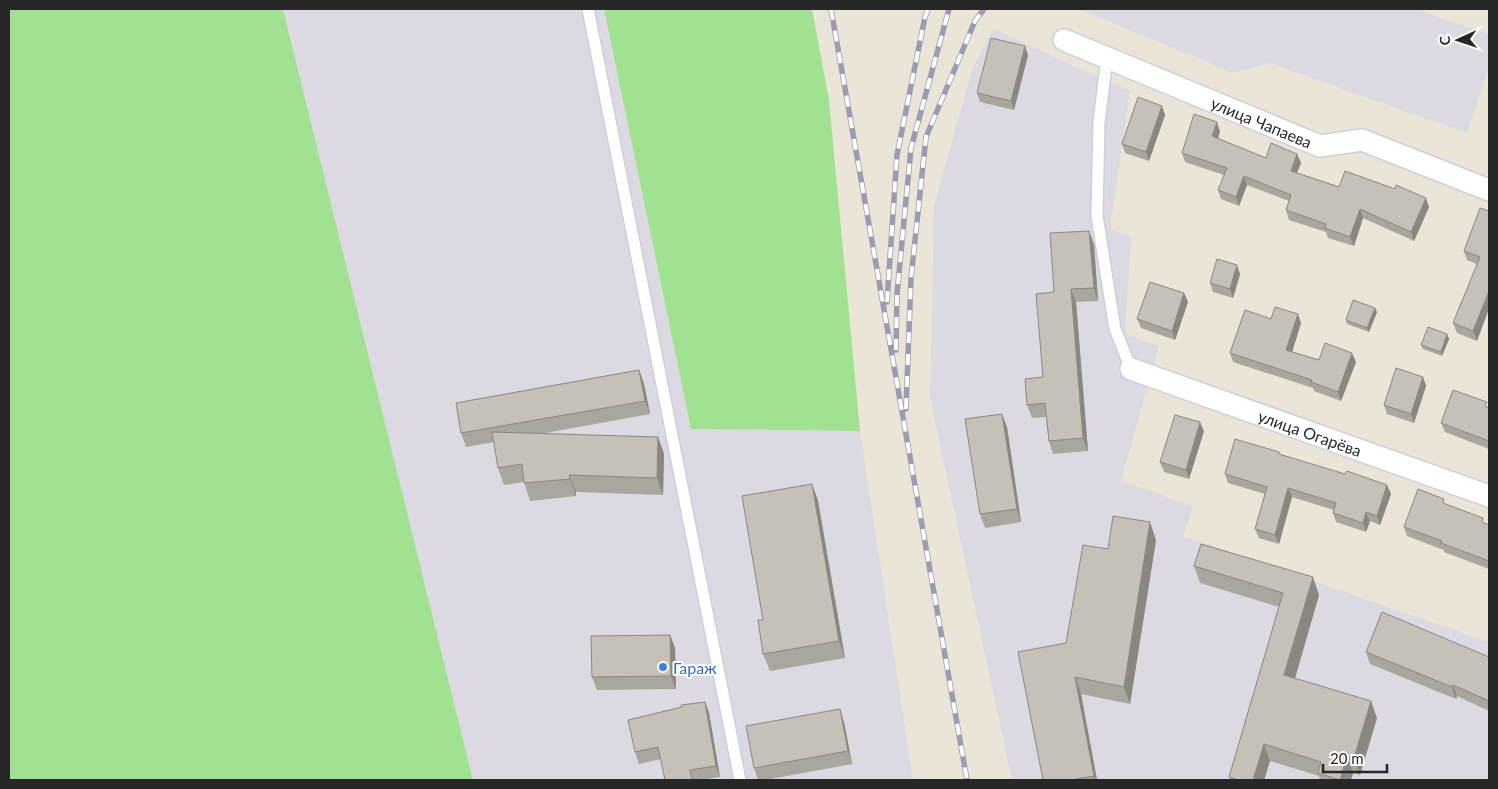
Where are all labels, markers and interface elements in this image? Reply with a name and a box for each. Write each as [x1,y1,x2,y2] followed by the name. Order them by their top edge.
[1433,15,1483,65] north arrow
[1436,35,1453,46] text: С
[1208,93,1315,151] street label: улица Чапаева
[1256,405,1364,460] street label: улица Огарёва
[673,658,717,677] place label: Гараж
[657,661,669,673] marker: Гараж
[1323,742,1387,774] scale bar
[1330,749,1364,767] text: 20 m

